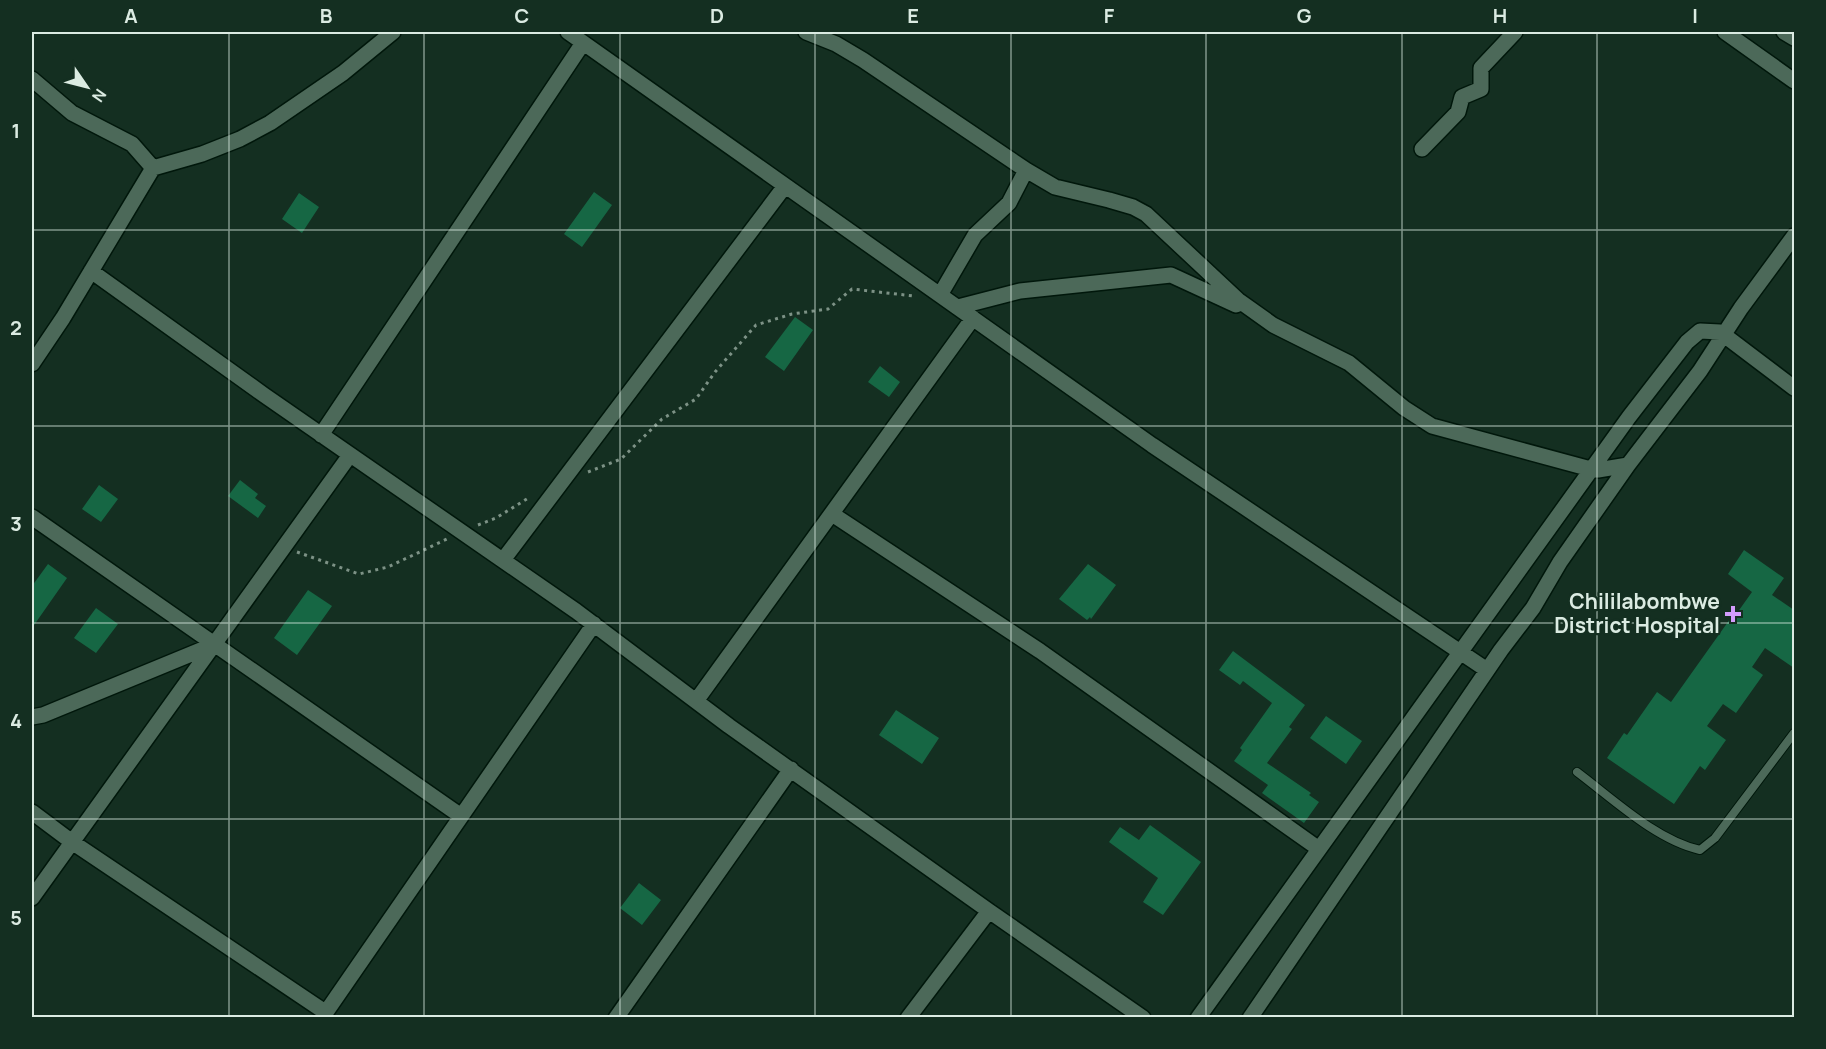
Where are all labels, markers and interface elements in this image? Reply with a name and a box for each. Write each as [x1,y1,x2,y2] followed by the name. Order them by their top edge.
[124,2,138,29] text: A
[320,2,333,29] text: B
[515,2,529,29] text: C
[710,2,724,29] text: D
[907,2,919,29] text: E
[1104,2,1115,29] text: F
[1297,2,1312,29] text: G
[1493,2,1507,29] text: H
[1692,2,1698,29] text: I
[57,57,117,117] north arrow
[87,85,112,107] text: N
[12,117,20,144] text: 1
[10,314,22,341] text: 2
[10,510,22,537] text: 3
[1554,587,1720,639] place label: Chililabombwe District Hospital
[1724,605,1742,623] marker: Chililabombwe District Hospital
[10,707,22,734] text: 4
[10,904,22,931] text: 5

